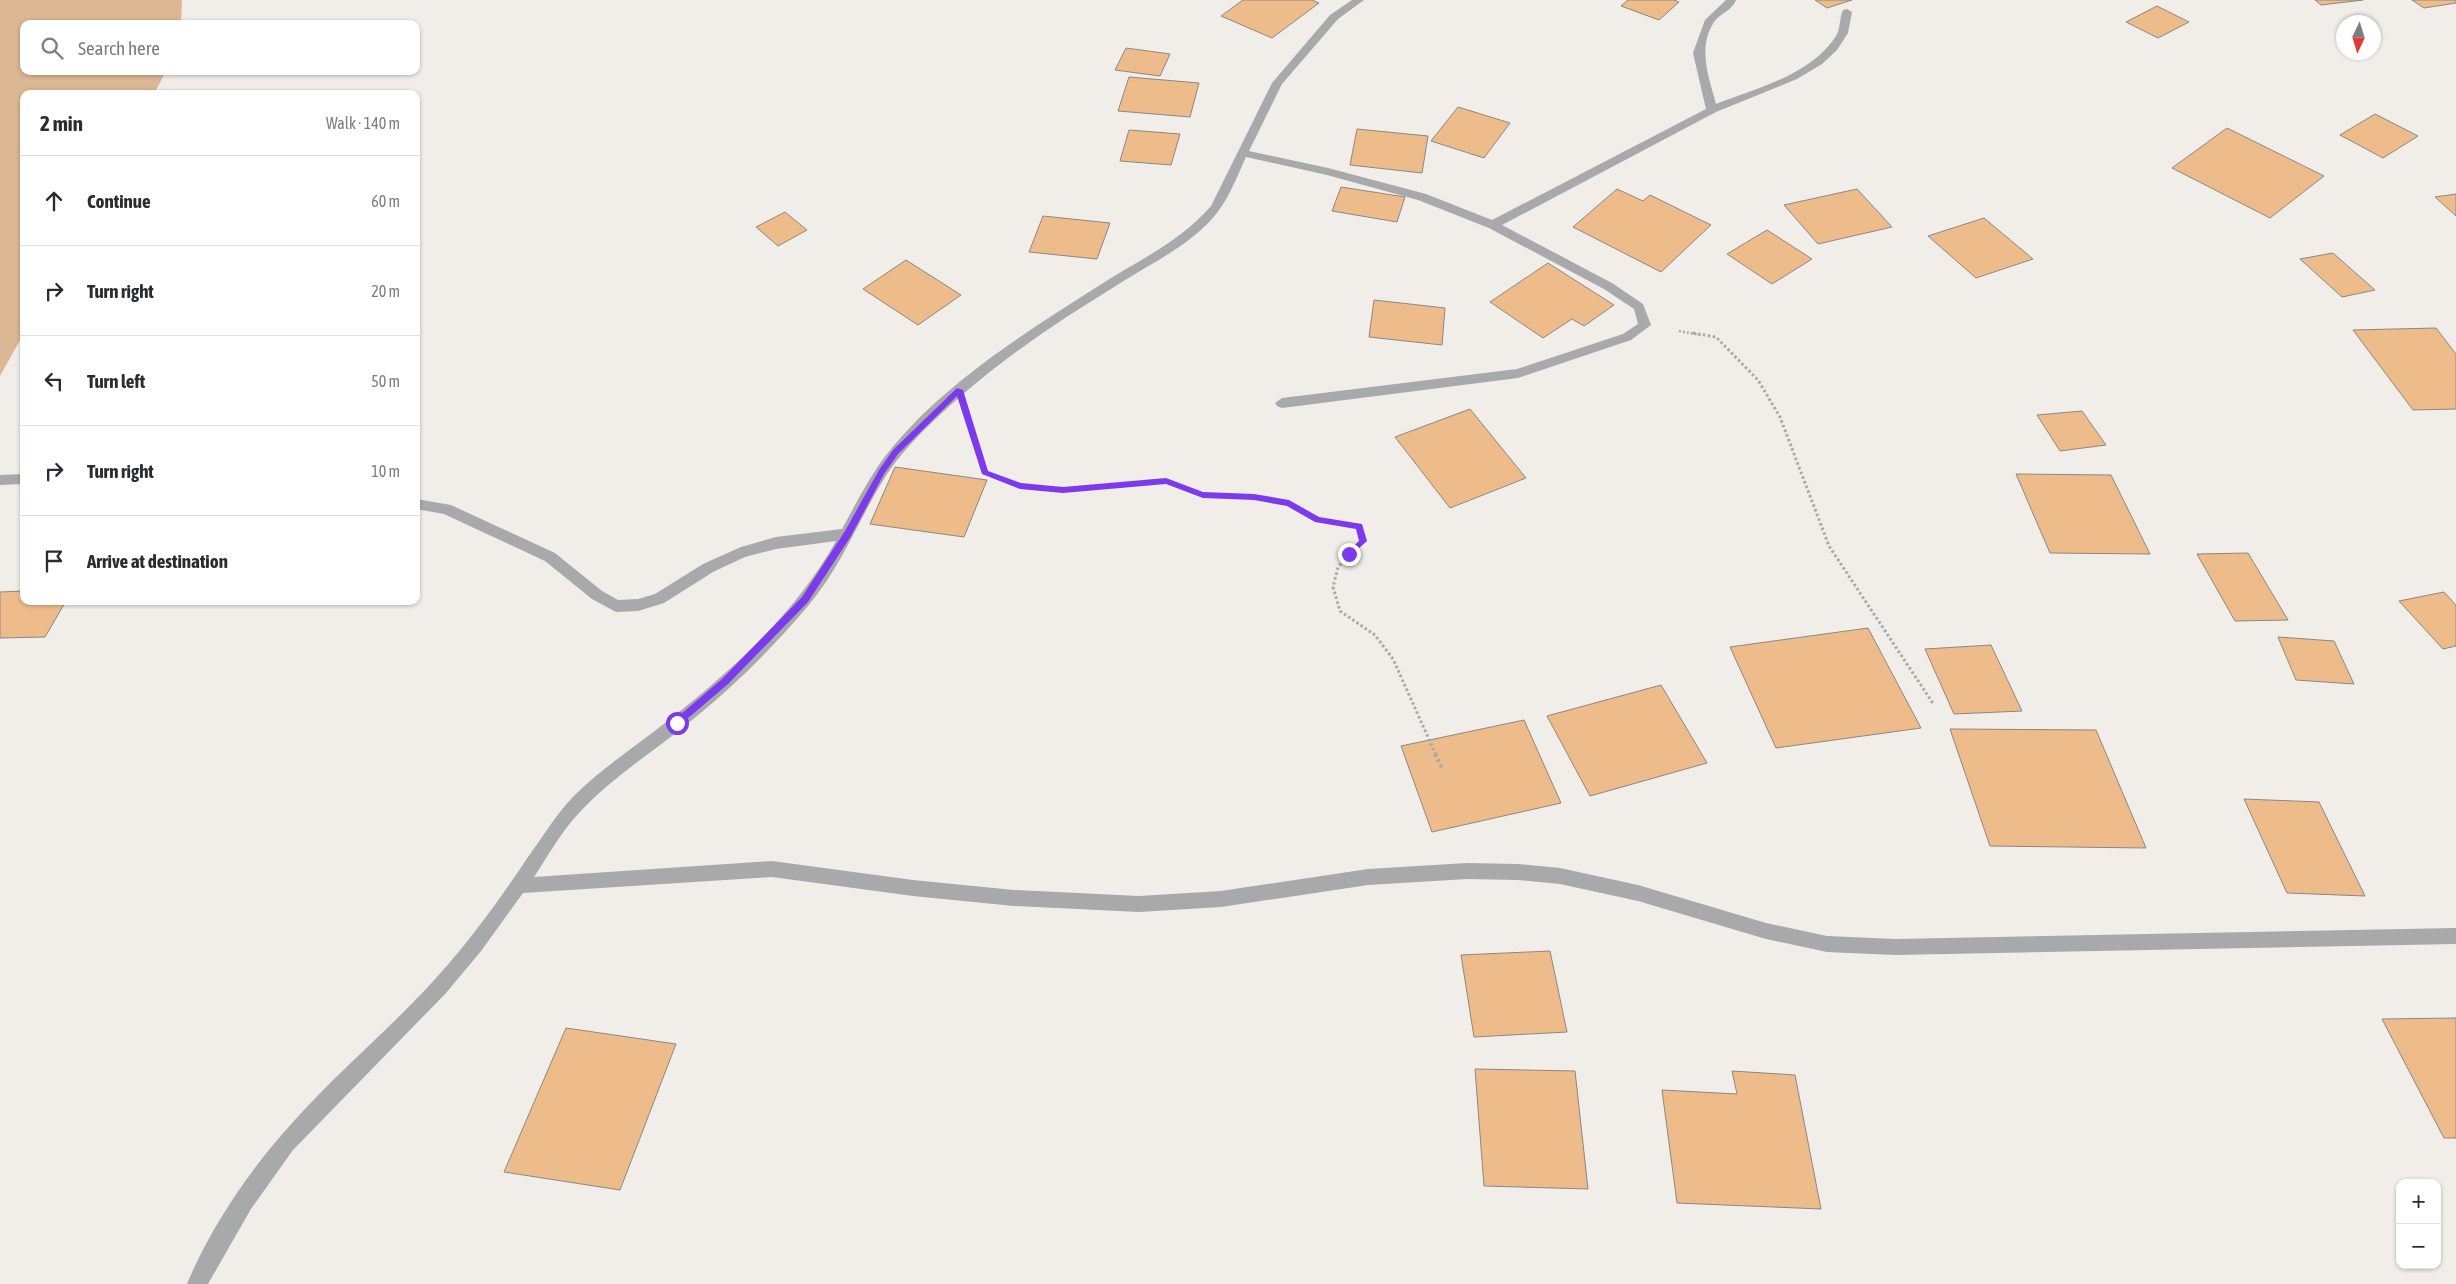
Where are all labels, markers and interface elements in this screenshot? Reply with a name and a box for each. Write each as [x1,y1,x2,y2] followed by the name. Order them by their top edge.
[2336,15,2381,60] north arrow
[20,20,420,75] search box
[38,34,66,62] icon: search
[78,37,160,59] text: Search here
[40,111,83,135] text: 2 min
[326,114,400,132] text: Walk · 140 m
[40,187,68,215] icon: ahead
[87,190,151,212] text: Continue
[371,192,400,210] text: 60 m
[40,277,68,305] icon: right
[87,280,154,302] text: Turn right
[371,282,400,300] text: 20 m
[40,367,68,395] icon: left
[87,370,145,392] text: Turn left
[371,372,400,390] text: 50 m
[40,457,68,485] icon: right
[87,460,154,482] text: Turn right
[371,462,400,480] text: 10 m
[1338,543,1361,566] route end
[40,547,68,575] icon: arrive
[87,550,228,572] text: Arrive at destination
[666,712,689,735] route start
[2396,1179,2441,1269] map controls
[2396,1179,2441,1224] button: +
[2396,1224,2441,1269] button: −

